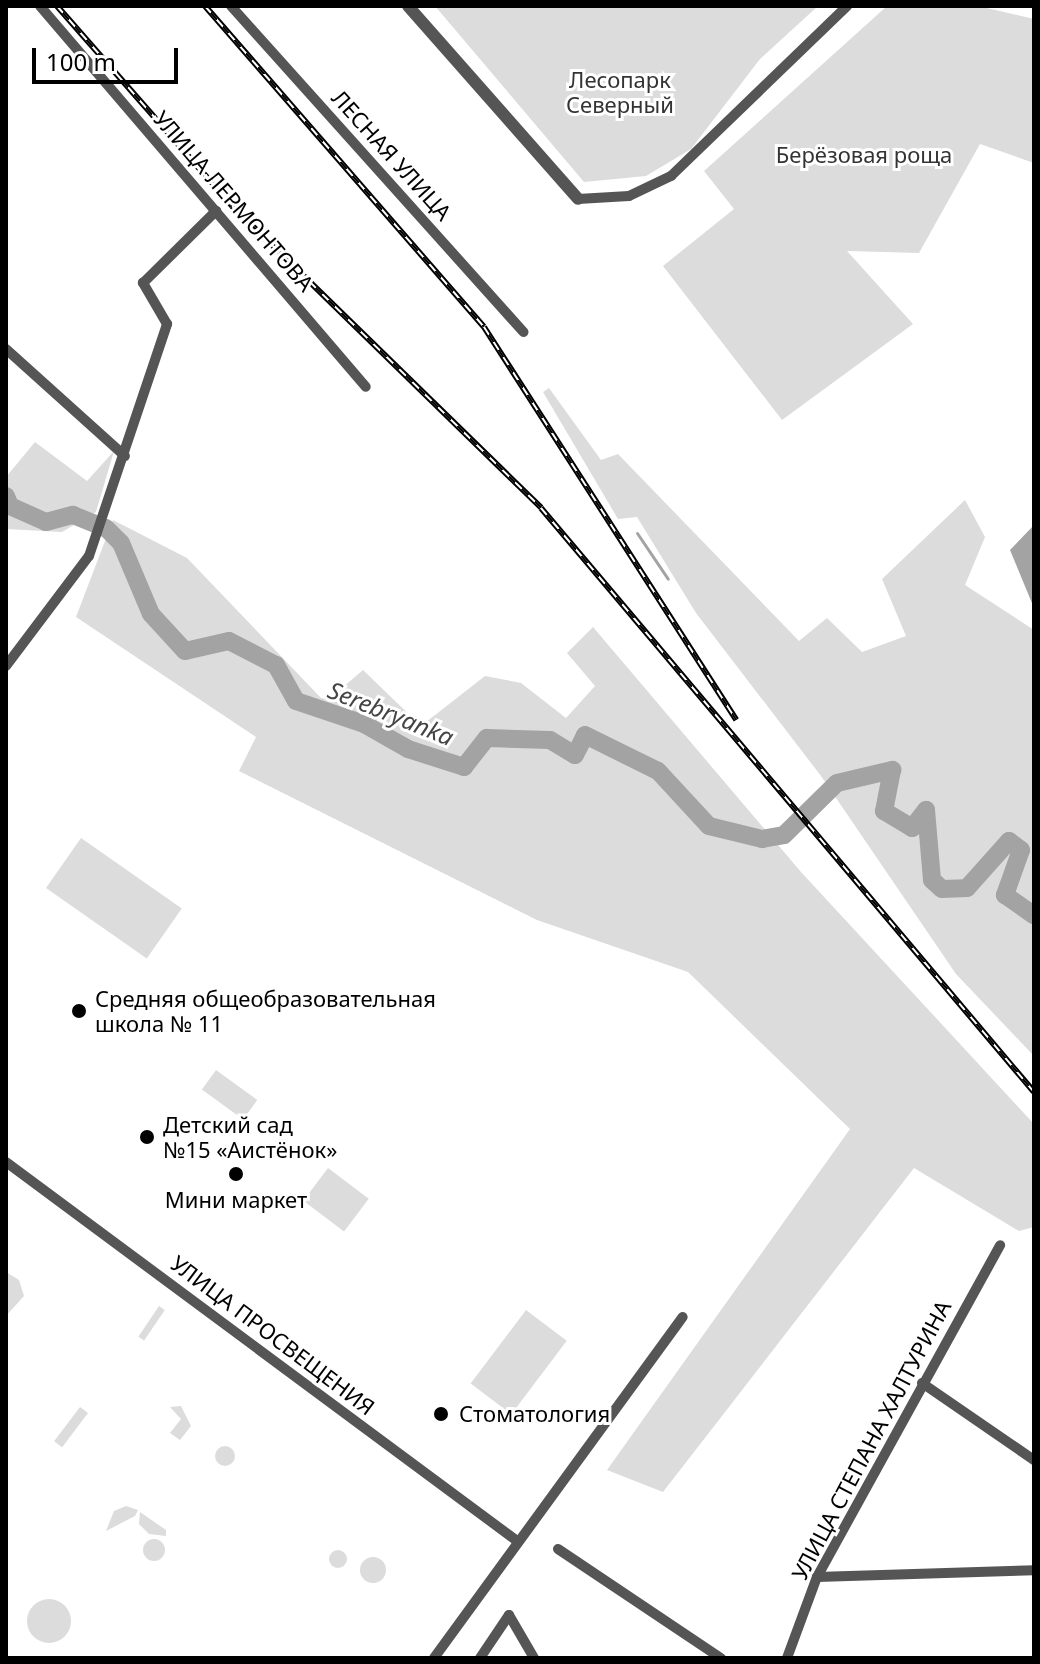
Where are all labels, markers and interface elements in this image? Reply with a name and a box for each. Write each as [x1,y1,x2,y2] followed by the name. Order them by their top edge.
[36,32,182,82] scale bar
[46,45,116,78] text: 100 m
[566,66,674,118] park label: Лесопарк Северный
[327,85,457,225] street label: ЛЕСНАЯ УЛИЦА
[148,105,320,297] street label: УЛИЦА ЛЕРМОНТОВА
[776,142,952,168] park label: Берёзовая роща
[324,675,458,751] water label: Serebryanka
[95,985,436,1036] place label: Средняя общеобразовательная школа № 11
[70,1002,88,1020] marker: Средняя общеобразовательная школа № 11
[163,1111,337,1162] place label: Детский сад №15 «Аистёнок»
[138,1128,156,1146] marker: Детский сад №15 «Аистёнок»
[227,1165,245,1183] marker: Мини маркет
[165,1187,307,1213] place label: Мини маркет
[166,1250,380,1420] street label: УЛИЦА ПРОСВЕЩЕНИЯ
[786,1296,956,1584] street label: УЛИЦА СТЕПАНА ХАЛТУРИНА
[459,1401,610,1427] place label: Стоматология
[430,1403,452,1425] marker: Стоматология

